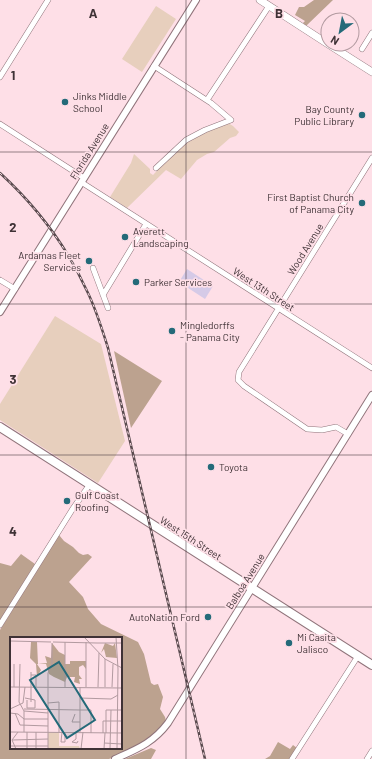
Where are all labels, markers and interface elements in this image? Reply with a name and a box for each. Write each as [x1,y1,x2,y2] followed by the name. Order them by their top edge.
[89,5,98,21] text: A
[275,5,283,21] text: B
[320,12,360,52] north arrow
[328,33,341,48] text: N
[11,67,15,83] text: 1
[73,90,127,114] place label: Jinks Middle School
[60,97,70,107] marker: Jinks Middle School
[294,103,354,127] place label: Bay County Public Library
[357,110,367,120] marker: Bay County Public Library
[67,121,111,181] street label: Florida Avenue
[267,191,354,215] place label: First Baptist Church of Panama City
[357,198,367,208] marker: First Baptist Church of Panama City
[9,219,17,235] text: 2
[284,221,326,277] street label: Wood Avenue
[133,225,189,249] place label: Averett Landscaping
[120,232,130,242] marker: Averett Landscaping
[18,249,81,273] place label: Ardamas Fleet Services
[84,256,94,266] marker: Ardamas Fleet Services
[231,265,297,314] street label: West 13th Street
[144,276,212,288] place label: Parker Services
[131,277,141,287] marker: Parker Services
[180,319,240,343] place label: Mingledorffs - Panama City
[167,326,177,336] marker: Mingledorffs - Panama City
[9,371,17,387] text: 3
[219,461,248,473] place label: Toyota
[206,462,216,472] marker: Toyota
[75,489,120,513] place label: Gulf Coast Roofing
[62,496,72,506] marker: Gulf Coast Roofing
[158,514,224,563] street label: West 15th Street
[9,523,17,539] text: 4
[223,551,267,611] street label: Balboa Avenue
[129,611,200,623] place label: AutoNation Ford
[203,612,213,622] marker: AutoNation Ford
[297,631,336,655] place label: Mi Casita Jalisco
[10,637,122,749] inset map
[284,638,294,648] marker: Mi Casita Jalisco

